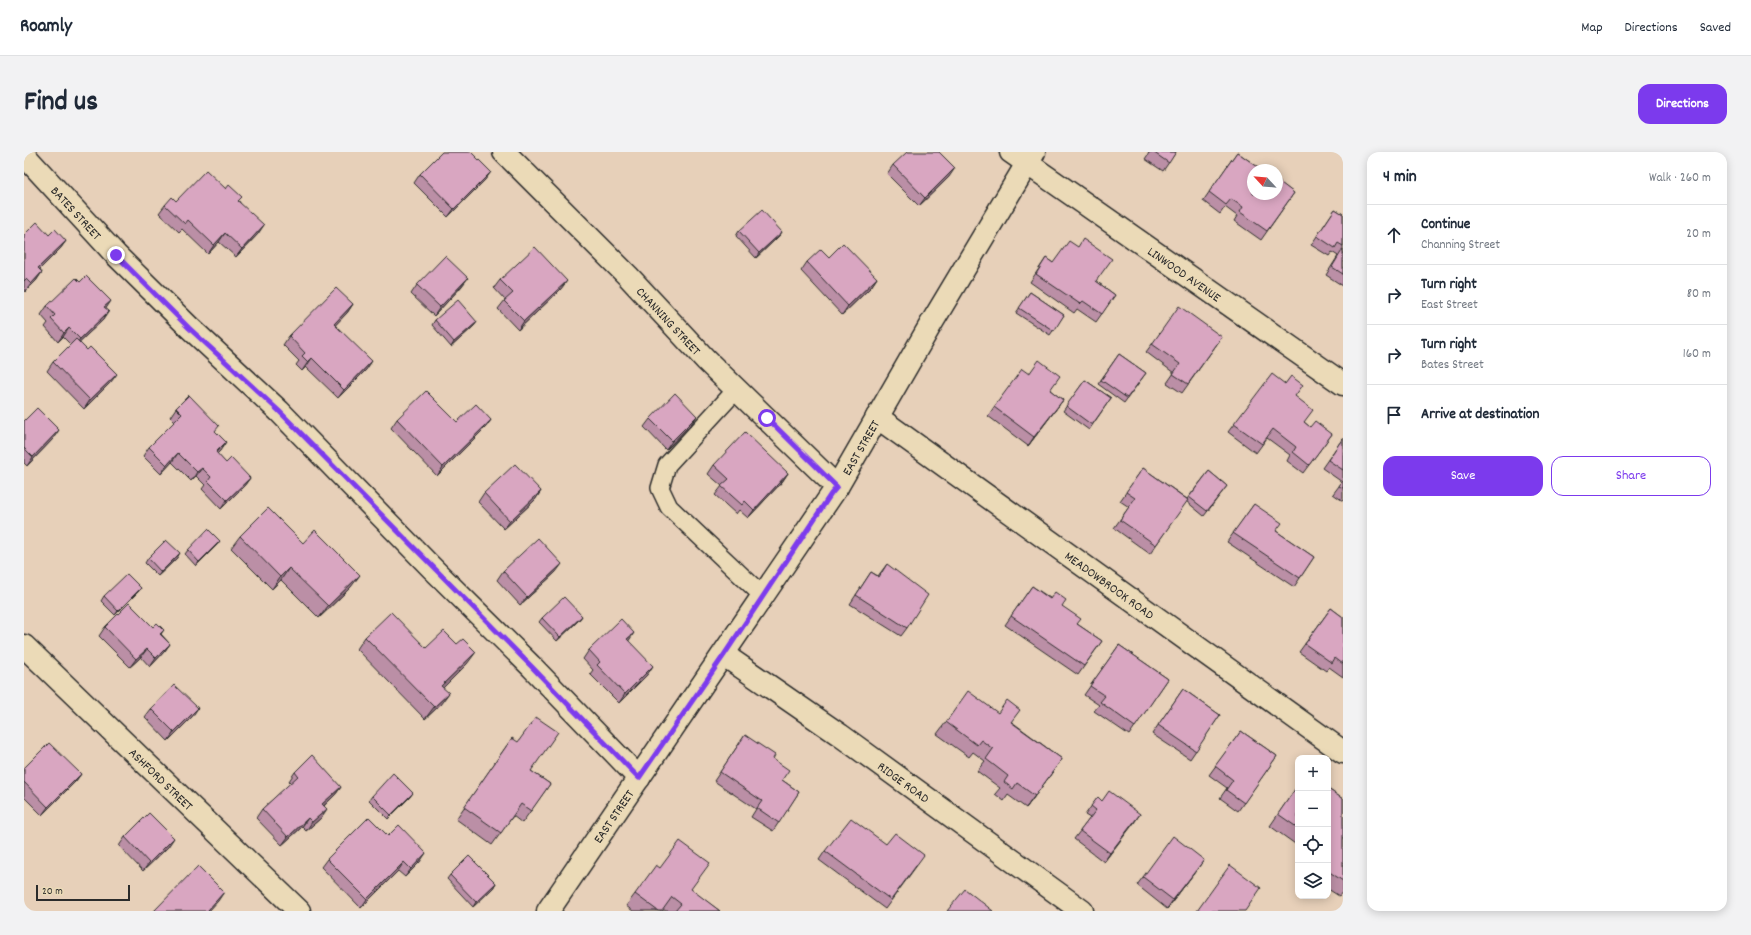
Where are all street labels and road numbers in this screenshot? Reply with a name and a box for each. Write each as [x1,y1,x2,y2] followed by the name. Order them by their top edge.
[45,183,105,245] street label: BATES STREET
[1143,243,1224,308] street label: LINWOOD AVENUE
[631,284,704,361] street label: CHANNING STREET
[839,417,886,480] street label: EAST STREET
[1060,548,1158,625] street label: MEADOWBROOK ROAD
[123,745,196,816] street label: ASHFORD STREET
[873,758,933,809] street label: RIDGE ROAD
[590,787,640,848] street label: EAST STREET

